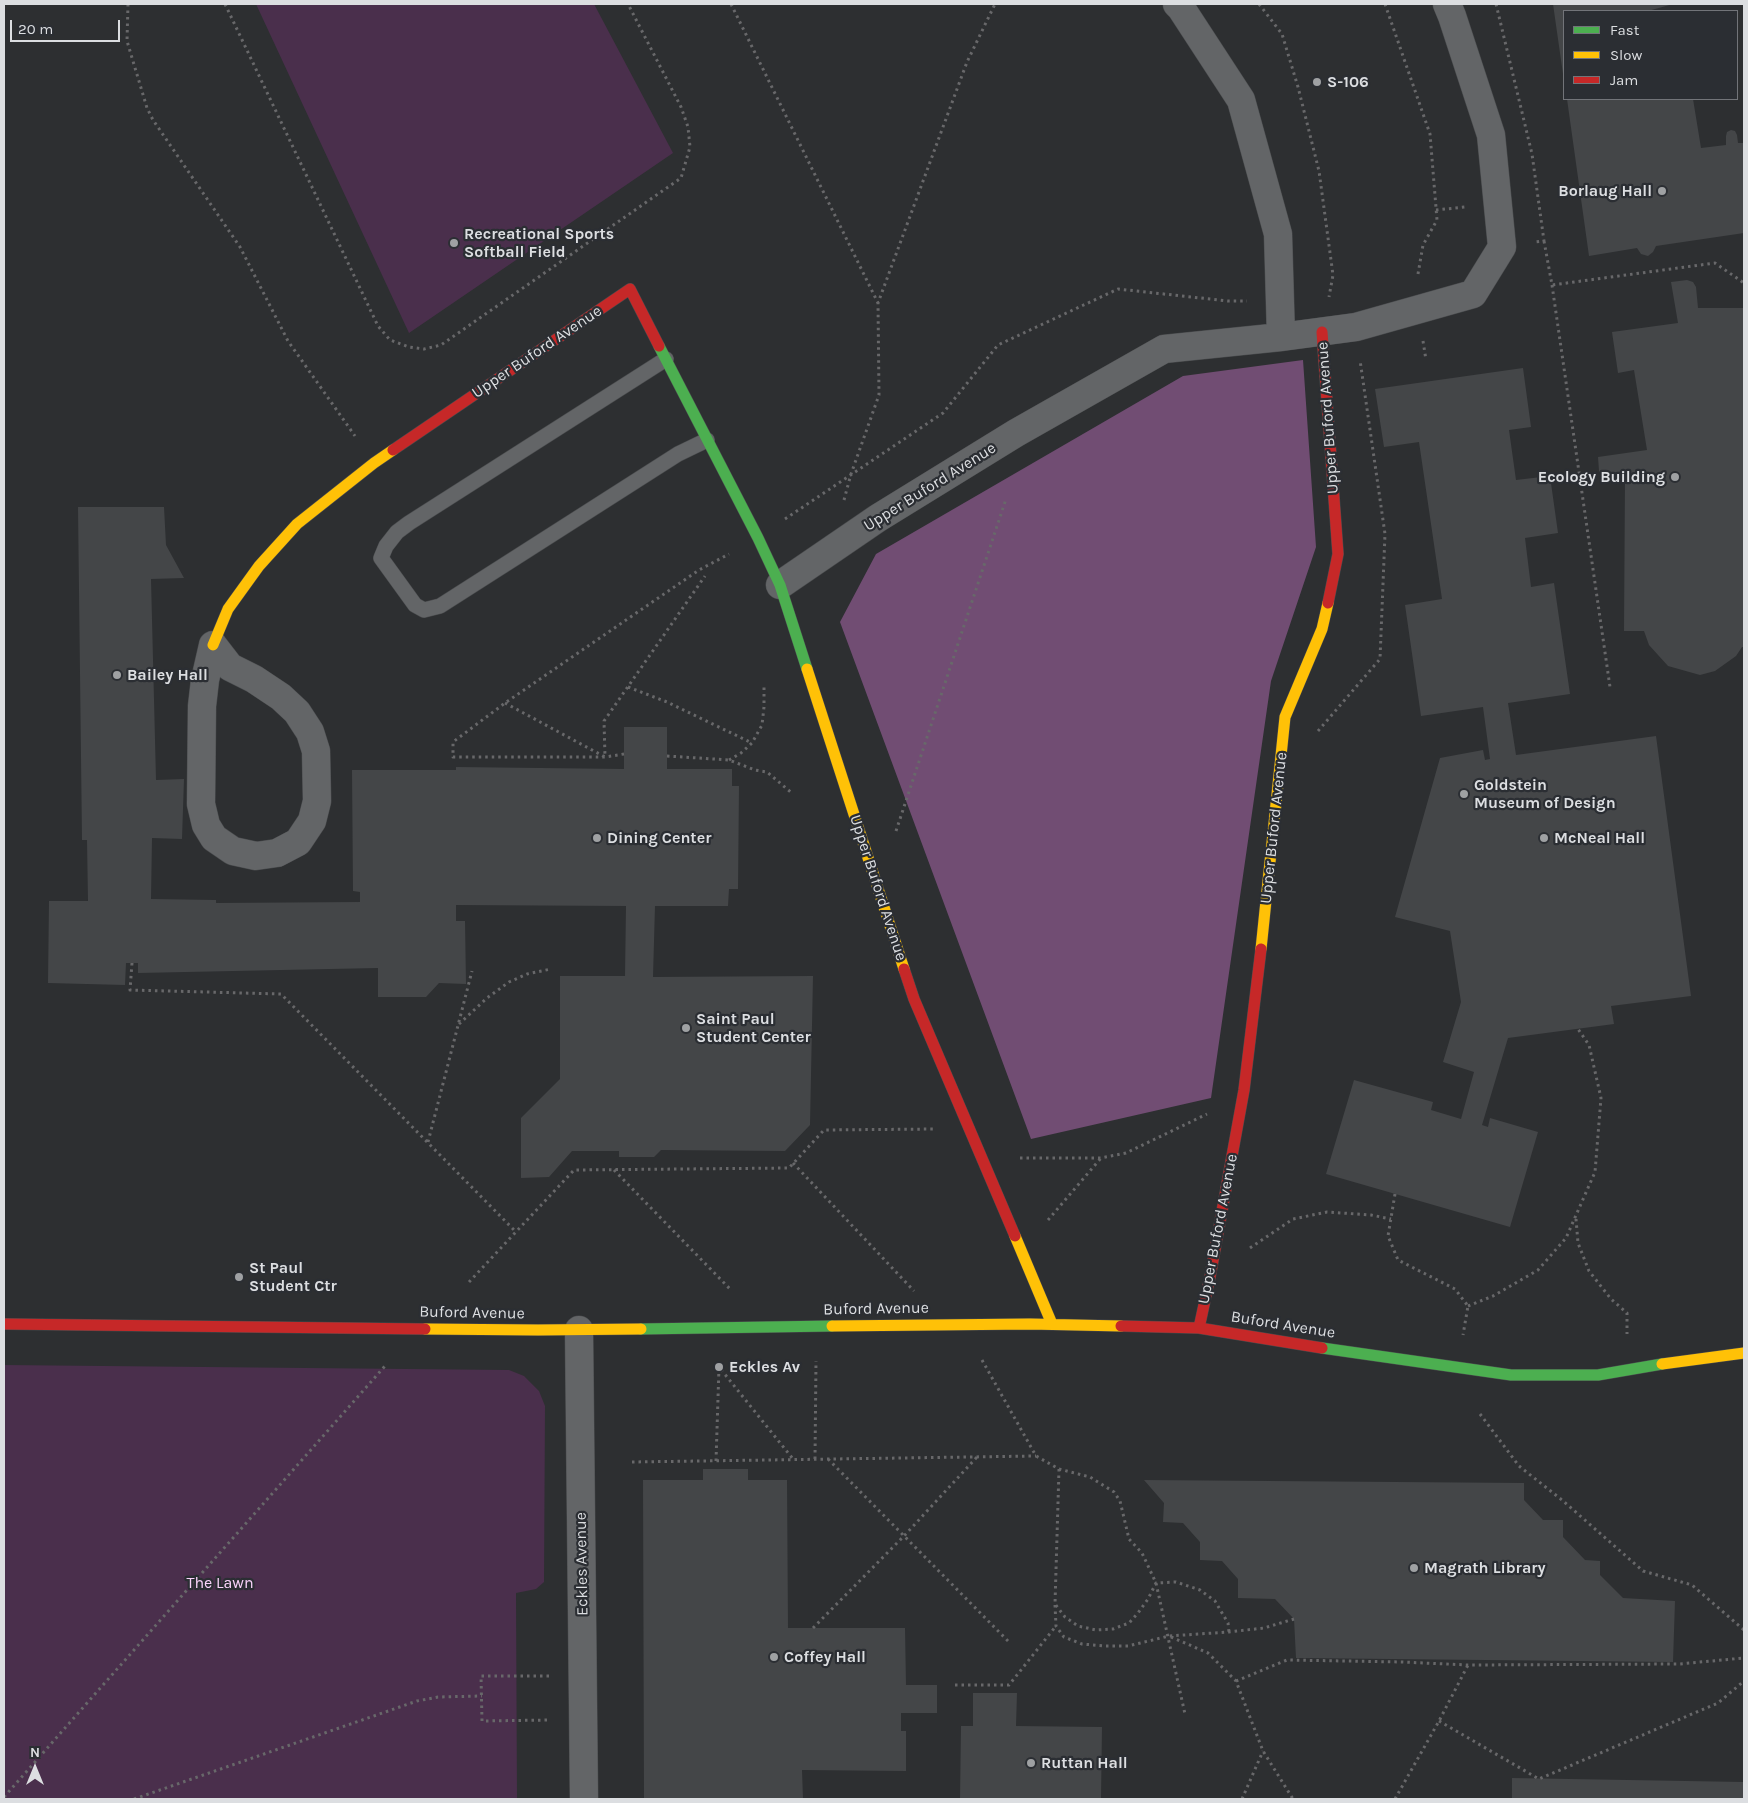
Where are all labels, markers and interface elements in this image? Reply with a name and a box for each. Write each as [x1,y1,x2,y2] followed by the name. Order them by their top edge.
[12,10,122,42] scale bar
[1563,10,1738,100] legend
[18,20,53,38] text: 20 m
[1610,21,1639,39] text: Fast
[1610,46,1642,64] text: Slow
[1610,71,1638,89] text: Jam
[1327,72,1369,92] place label: S-106
[1311,76,1323,88] marker: S-106
[1558,181,1652,201] place label: Borlaug Hall
[1656,185,1668,197] marker: Borlaug Hall
[464,224,614,262] place label: Recreational Sports Softball Field
[448,237,460,249] marker: Recreational Sports Softball Field
[468,301,606,403] street label: Upper Buford Avenue
[1313,341,1343,495] street label: Upper Buford Avenue
[860,438,1000,536] street label: Upper Buford Avenue
[1538,467,1665,487] place label: Ecology Building
[1669,471,1681,483] marker: Ecology Building
[127,665,208,685] place label: Bailey Hall
[111,669,123,681] marker: Bailey Hall
[1256,751,1292,905] street label: Upper Buford Avenue
[1474,775,1616,813] place label: Goldstein Museum of Design
[1458,788,1470,800] marker: Goldstein Museum of Design
[845,813,911,963] street label: Upper Buford Avenue
[607,828,711,848] place label: Dining Center
[1554,828,1645,848] place label: McNeal Hall
[591,832,603,844] marker: Dining Center
[1538,832,1550,844] marker: McNeal Hall
[696,1009,811,1047] place label: Saint Paul Student Center
[680,1022,692,1034] marker: Saint Paul Student Center
[1194,1152,1242,1306] street label: Upper Buford Avenue
[249,1258,337,1296] place label: St Paul Student Ctr
[233,1271,245,1283] marker: St Paul Student Ctr
[823,1298,929,1320] street label: Buford Avenue
[419,1302,525,1324] street label: Buford Avenue
[1229,1307,1337,1343] street label: Buford Avenue
[729,1357,800,1377] place label: Eckles Av
[713,1361,725,1373] marker: Eckles Av
[571,1512,593,1616] street label: Eckles Avenue
[1424,1558,1546,1578] place label: Magrath Library
[1408,1562,1420,1574] marker: Magrath Library
[186,1573,254,1593] park label: The Lawn
[784,1647,866,1667] place label: Coffey Hall
[768,1651,780,1663] marker: Coffey Hall
[10,1743,60,1793] north arrow
[30,1744,40,1761] text: N
[1041,1753,1128,1773] place label: Ruttan Hall
[1025,1757,1037,1769] marker: Ruttan Hall

